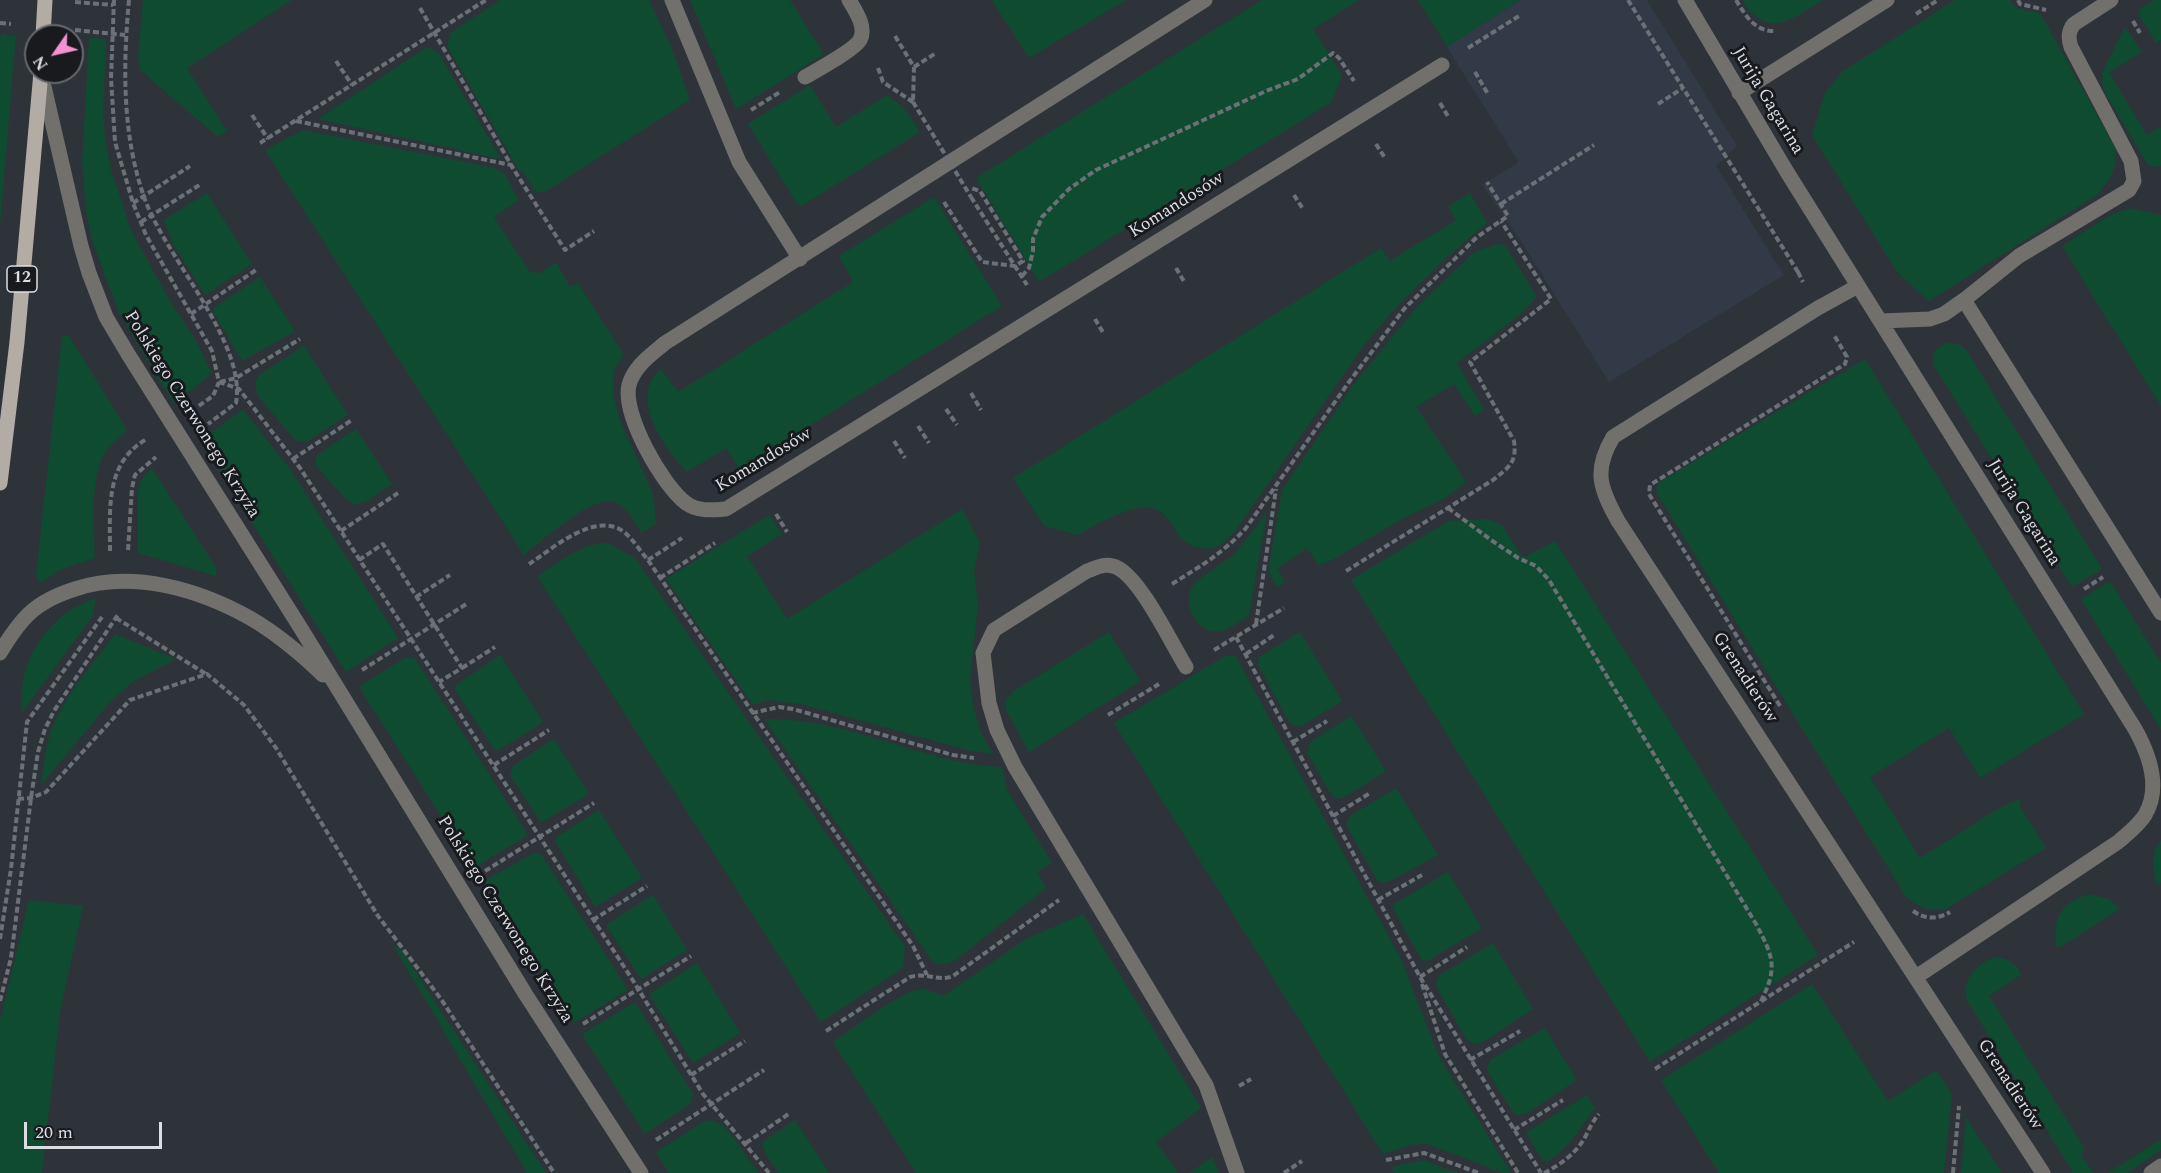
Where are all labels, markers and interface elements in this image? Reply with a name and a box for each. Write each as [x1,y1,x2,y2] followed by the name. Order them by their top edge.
[24,24,84,84] north arrow
[1726,43,1808,159] street label: Jurija Gagarina
[27,51,54,75] text: N
[1126,168,1228,244] street label: Komandosów
[7,266,37,292] road number: 12
[118,307,264,523] street label: Polskiego Czerwonego Krzyża
[712,424,816,498] street label: Komandosów
[1982,456,2064,570] street label: Jurija Gagarina
[1707,629,1781,727] street label: Grenadierów
[431,812,577,1028] street label: Polskiego Czerwonego Krzyża
[1972,1036,2046,1134] street label: Grenadierów
[27,1110,165,1148] scale bar
[35,1119,73,1146] text: 20 m

